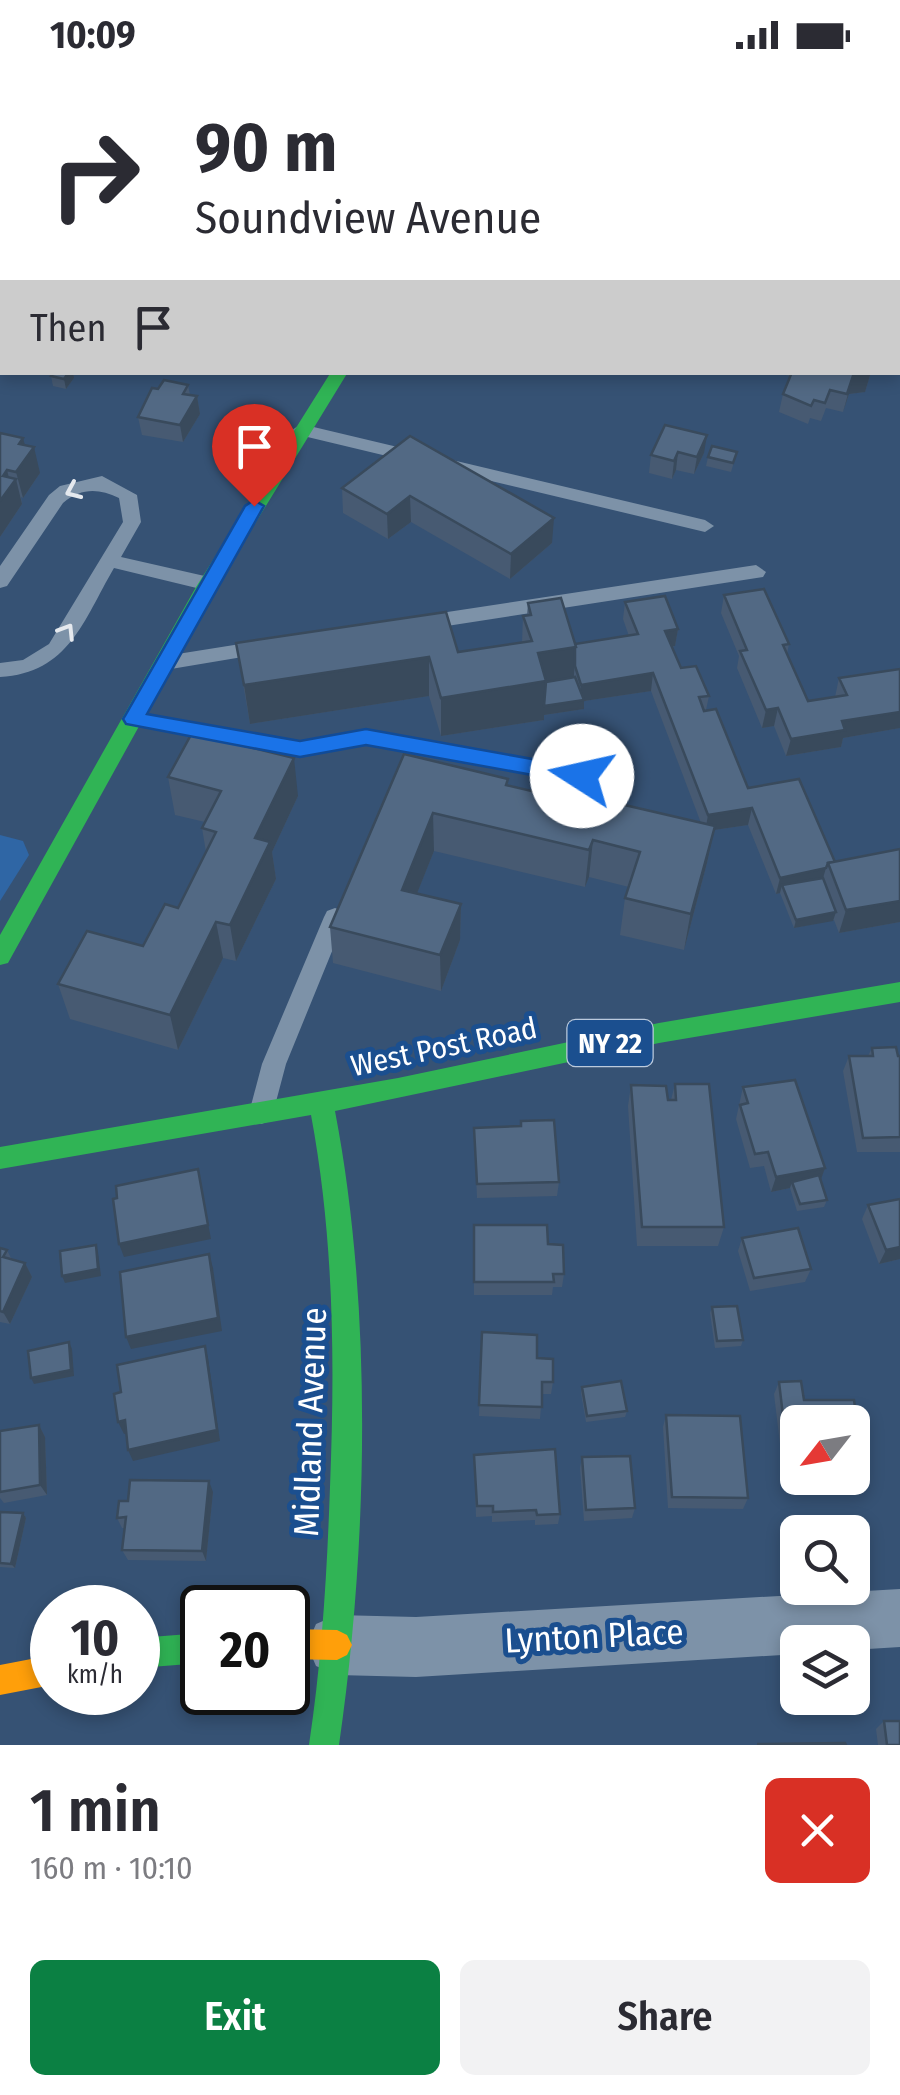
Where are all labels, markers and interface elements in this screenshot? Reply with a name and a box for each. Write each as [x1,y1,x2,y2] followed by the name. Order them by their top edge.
[50,12,136,58] text: 10:09
[195,106,337,190] text: 90 m
[30,110,160,240] icon: right
[195,191,541,245] text: Soundview Avenue
[126,300,181,355] icon: arrive
[30,305,106,351] text: Then
[212,404,297,507] pin
[227,419,282,474] icon: arrive
[66,479,84,499] one-way arrow
[54,624,73,642] one-way arrow
[530,724,634,828] position arrow
[348,1010,540,1084] street label: West Post Road
[568,1020,652,1066] road number: NY 22
[285,1307,335,1537] street label: Midland Avenue
[780,1405,870,1495] north arrow
[780,1405,870,1715] map controls
[780,1515,870,1605] button: search
[180,1585,310,1715] speed limit sign: 20
[71,1608,119,1668] text: 10
[503,1610,685,1662] street label: Lynton Place
[780,1625,870,1715] button: layers
[67,1660,123,1690] text: km/h
[30,1775,161,1847] text: 1 min
[765,1778,870,1883] button: close
[30,1849,193,1887] text: 160 m · 10:10
[30,1960,440,2075] button: Exit
[460,1960,870,2075] button: Share

